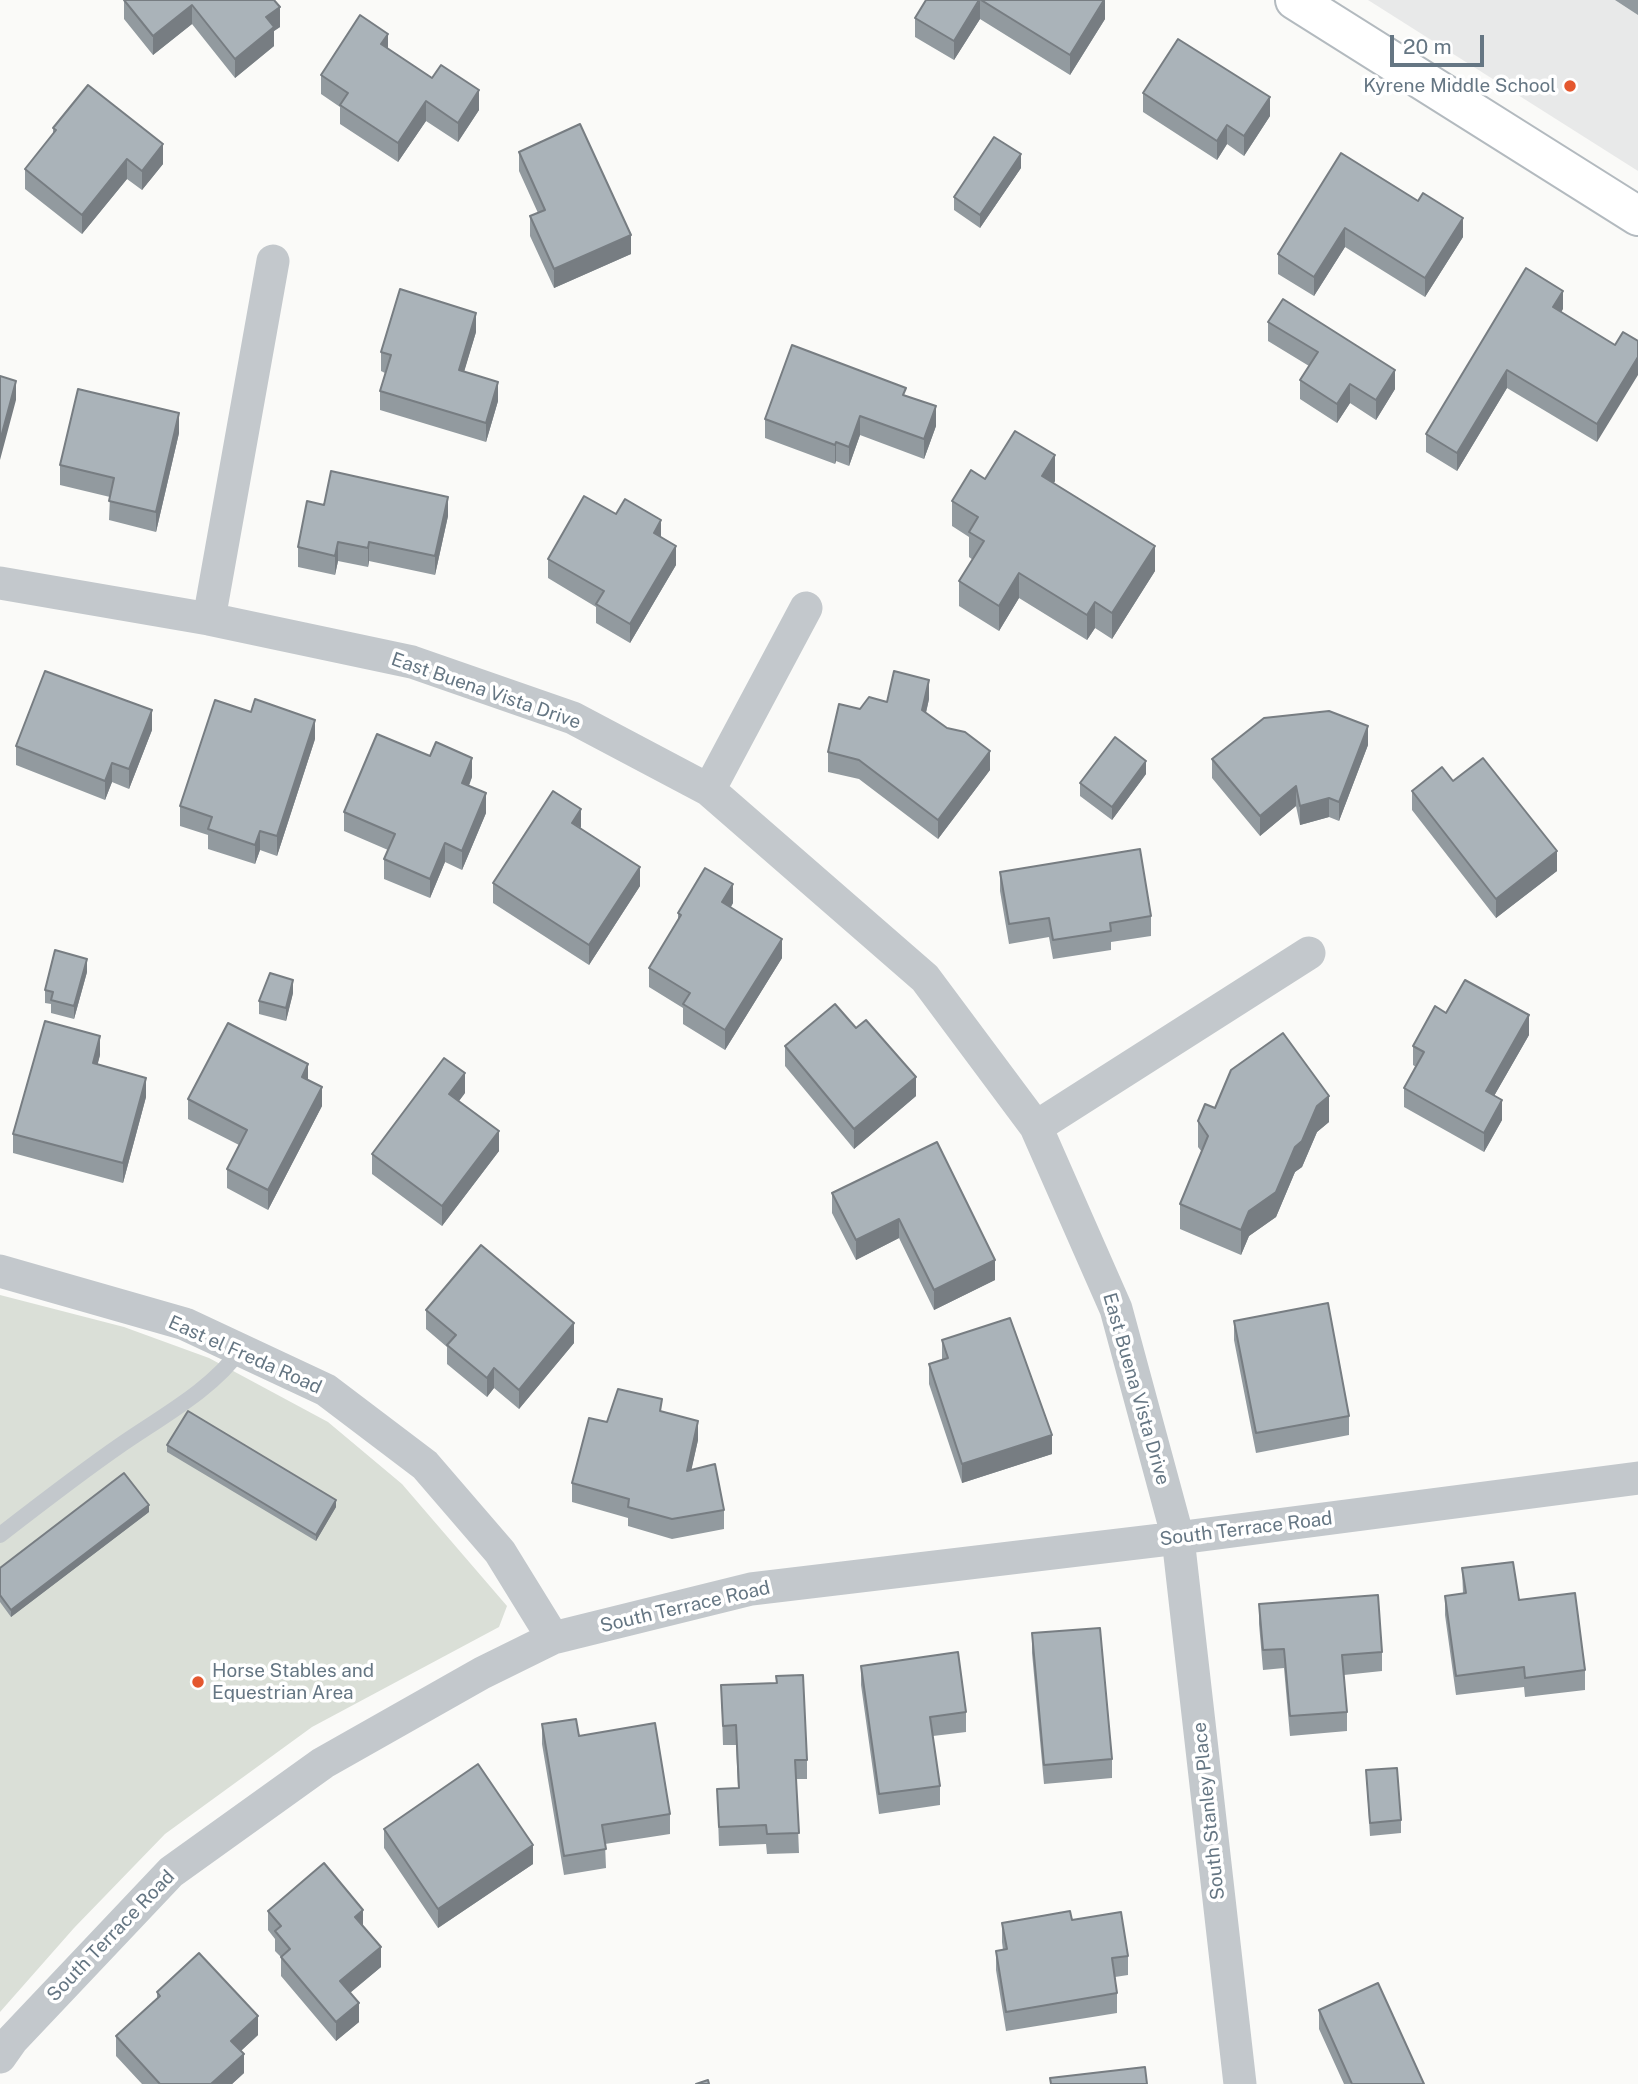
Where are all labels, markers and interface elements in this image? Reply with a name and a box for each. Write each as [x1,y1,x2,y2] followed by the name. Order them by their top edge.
[1393,21,1488,65] scale bar
[1403,34,1452,59] text: 20 m
[1363,75,1556,97] place label: Kyrene Middle School
[1562,78,1578,94] marker: Kyrene Middle School
[388,648,584,734] street label: East Buena Vista Drive
[1098,1290,1174,1488] street label: East Buena Vista Drive
[165,1311,325,1399] street label: East el Freda Road
[1158,1507,1334,1551] street label: South Terrace Road
[598,1576,772,1638] street label: South Terrace Road
[212,1660,374,1704] place label: Horse Stables and Equestrian Area
[190,1674,206,1690] marker: Horse Stables and Equestrian Area
[1188,1721,1230,1901] street label: South Stanley Place
[42,1866,180,2006] street label: South Terrace Road

